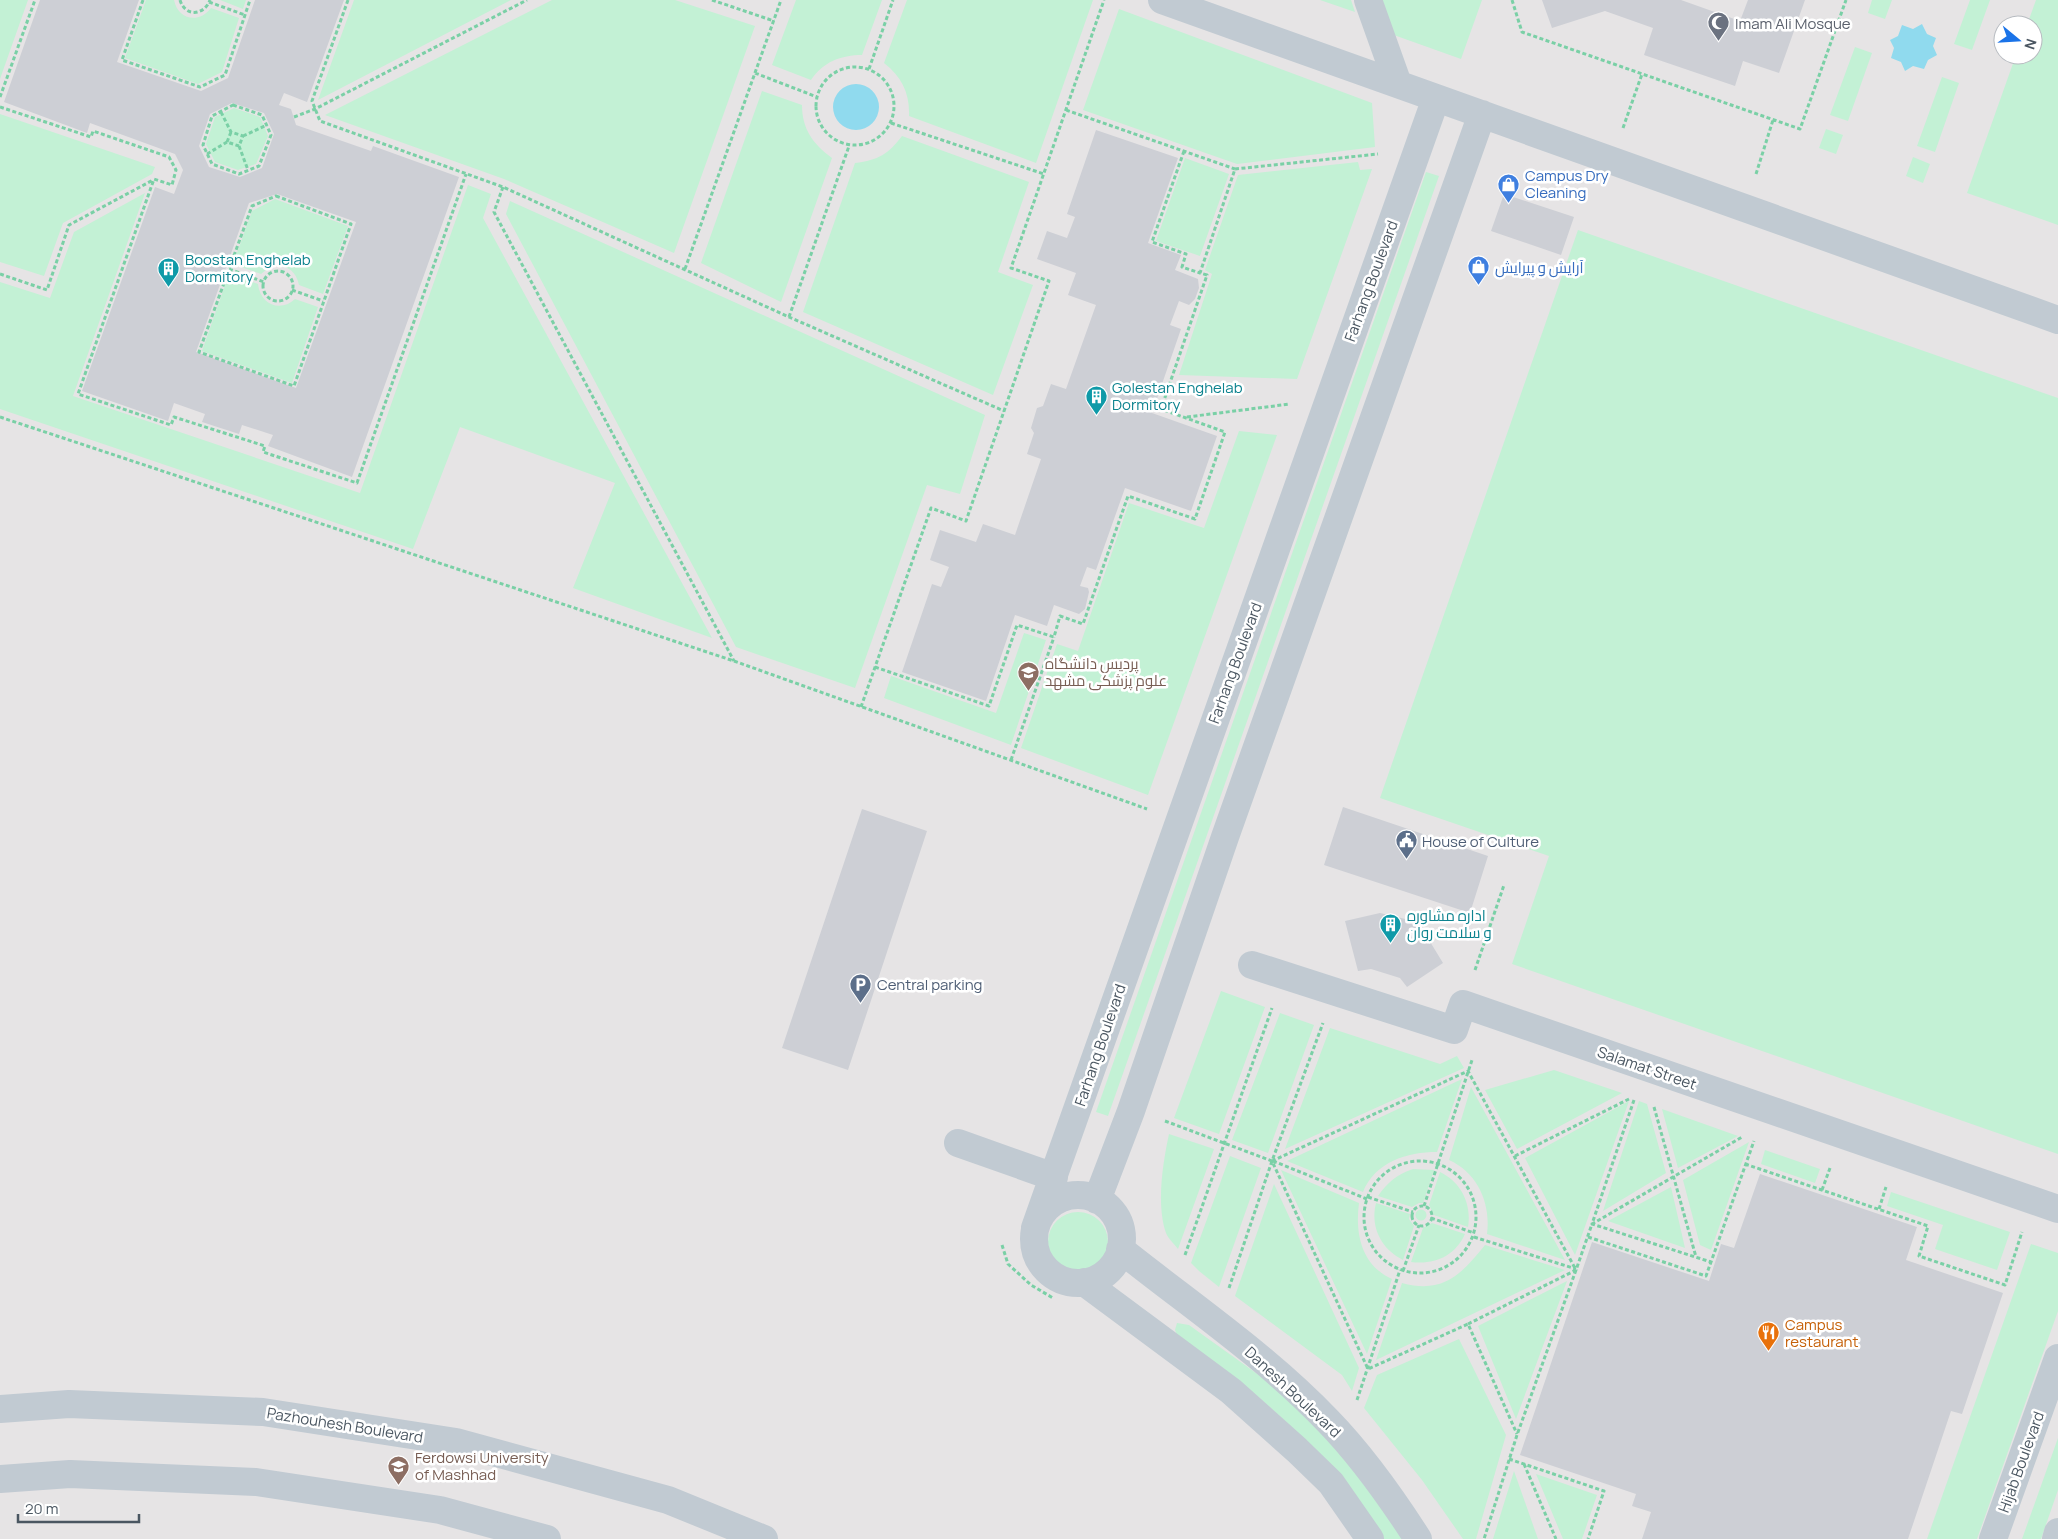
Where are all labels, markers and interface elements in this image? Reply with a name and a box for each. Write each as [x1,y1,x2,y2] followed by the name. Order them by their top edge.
[1707,11,1731,42] mosque icon: Imam Ali Mosque
[1735,13,1851,34] place label: Imam Ali Mosque
[1993,15,2043,65] north arrow
[2020,36,2041,52] text: N
[1525,165,1609,203] place label: Campus Dry Cleaning
[1497,172,1521,203] shop icon: Campus Dry Cleaning
[1339,217,1403,345] street label: Farhang Boulevard
[185,249,311,287] place label: Boostan Enghelab Dormitory
[1467,255,1491,286] shop icon: آرایش و پیرایش
[157,256,181,287] building icon: Boostan Enghelab Dormitory
[1495,257,1584,278] place label: آرایش و پیرایش
[1112,377,1243,415] place label: Golestan Enghelab Dormitory
[1084,384,1108,415] building icon: Golestan Enghelab Dormitory
[1203,599,1267,727] street label: Farhang Boulevard
[1045,653,1167,691] place label: پردیس دانشگاه علوم پزشکی مشهد
[1017,660,1041,691] school or university icon: پردیس دانشگاه علوم پزشکی مشهد
[1394,829,1418,860] public building icon: House of Culture
[1422,831,1539,852] place label: House of Culture
[1407,905,1492,943] place label: اداره مشاوره و سلامت روان
[1379,912,1403,943] building icon: اداره مشاوره و سلامت روان
[849,972,873,1003] parking icon: Central parking
[877,974,983,995] place label: Central parking
[1069,981,1131,1109] street label: Farhang Boulevard
[1595,1041,1699,1095] street label: Salamat Street
[1785,1314,1859,1352] place label: Campus restaurant
[1757,1321,1781,1352] restaurant icon: Campus restaurant
[1240,1342,1346,1442] street label: Danesh Boulevard
[265,1402,425,1448] street label: Pazhouhesh Boulevard
[1993,1408,2049,1516] street label: Hijab Boulevard
[415,1447,549,1485] place label: Ferdowsi University of Mashhad
[387,1454,411,1485] school or university icon: Ferdowsi University of Mashhad
[18,1492,139,1524] scale bar
[25,1498,58,1519] text: 20 m

